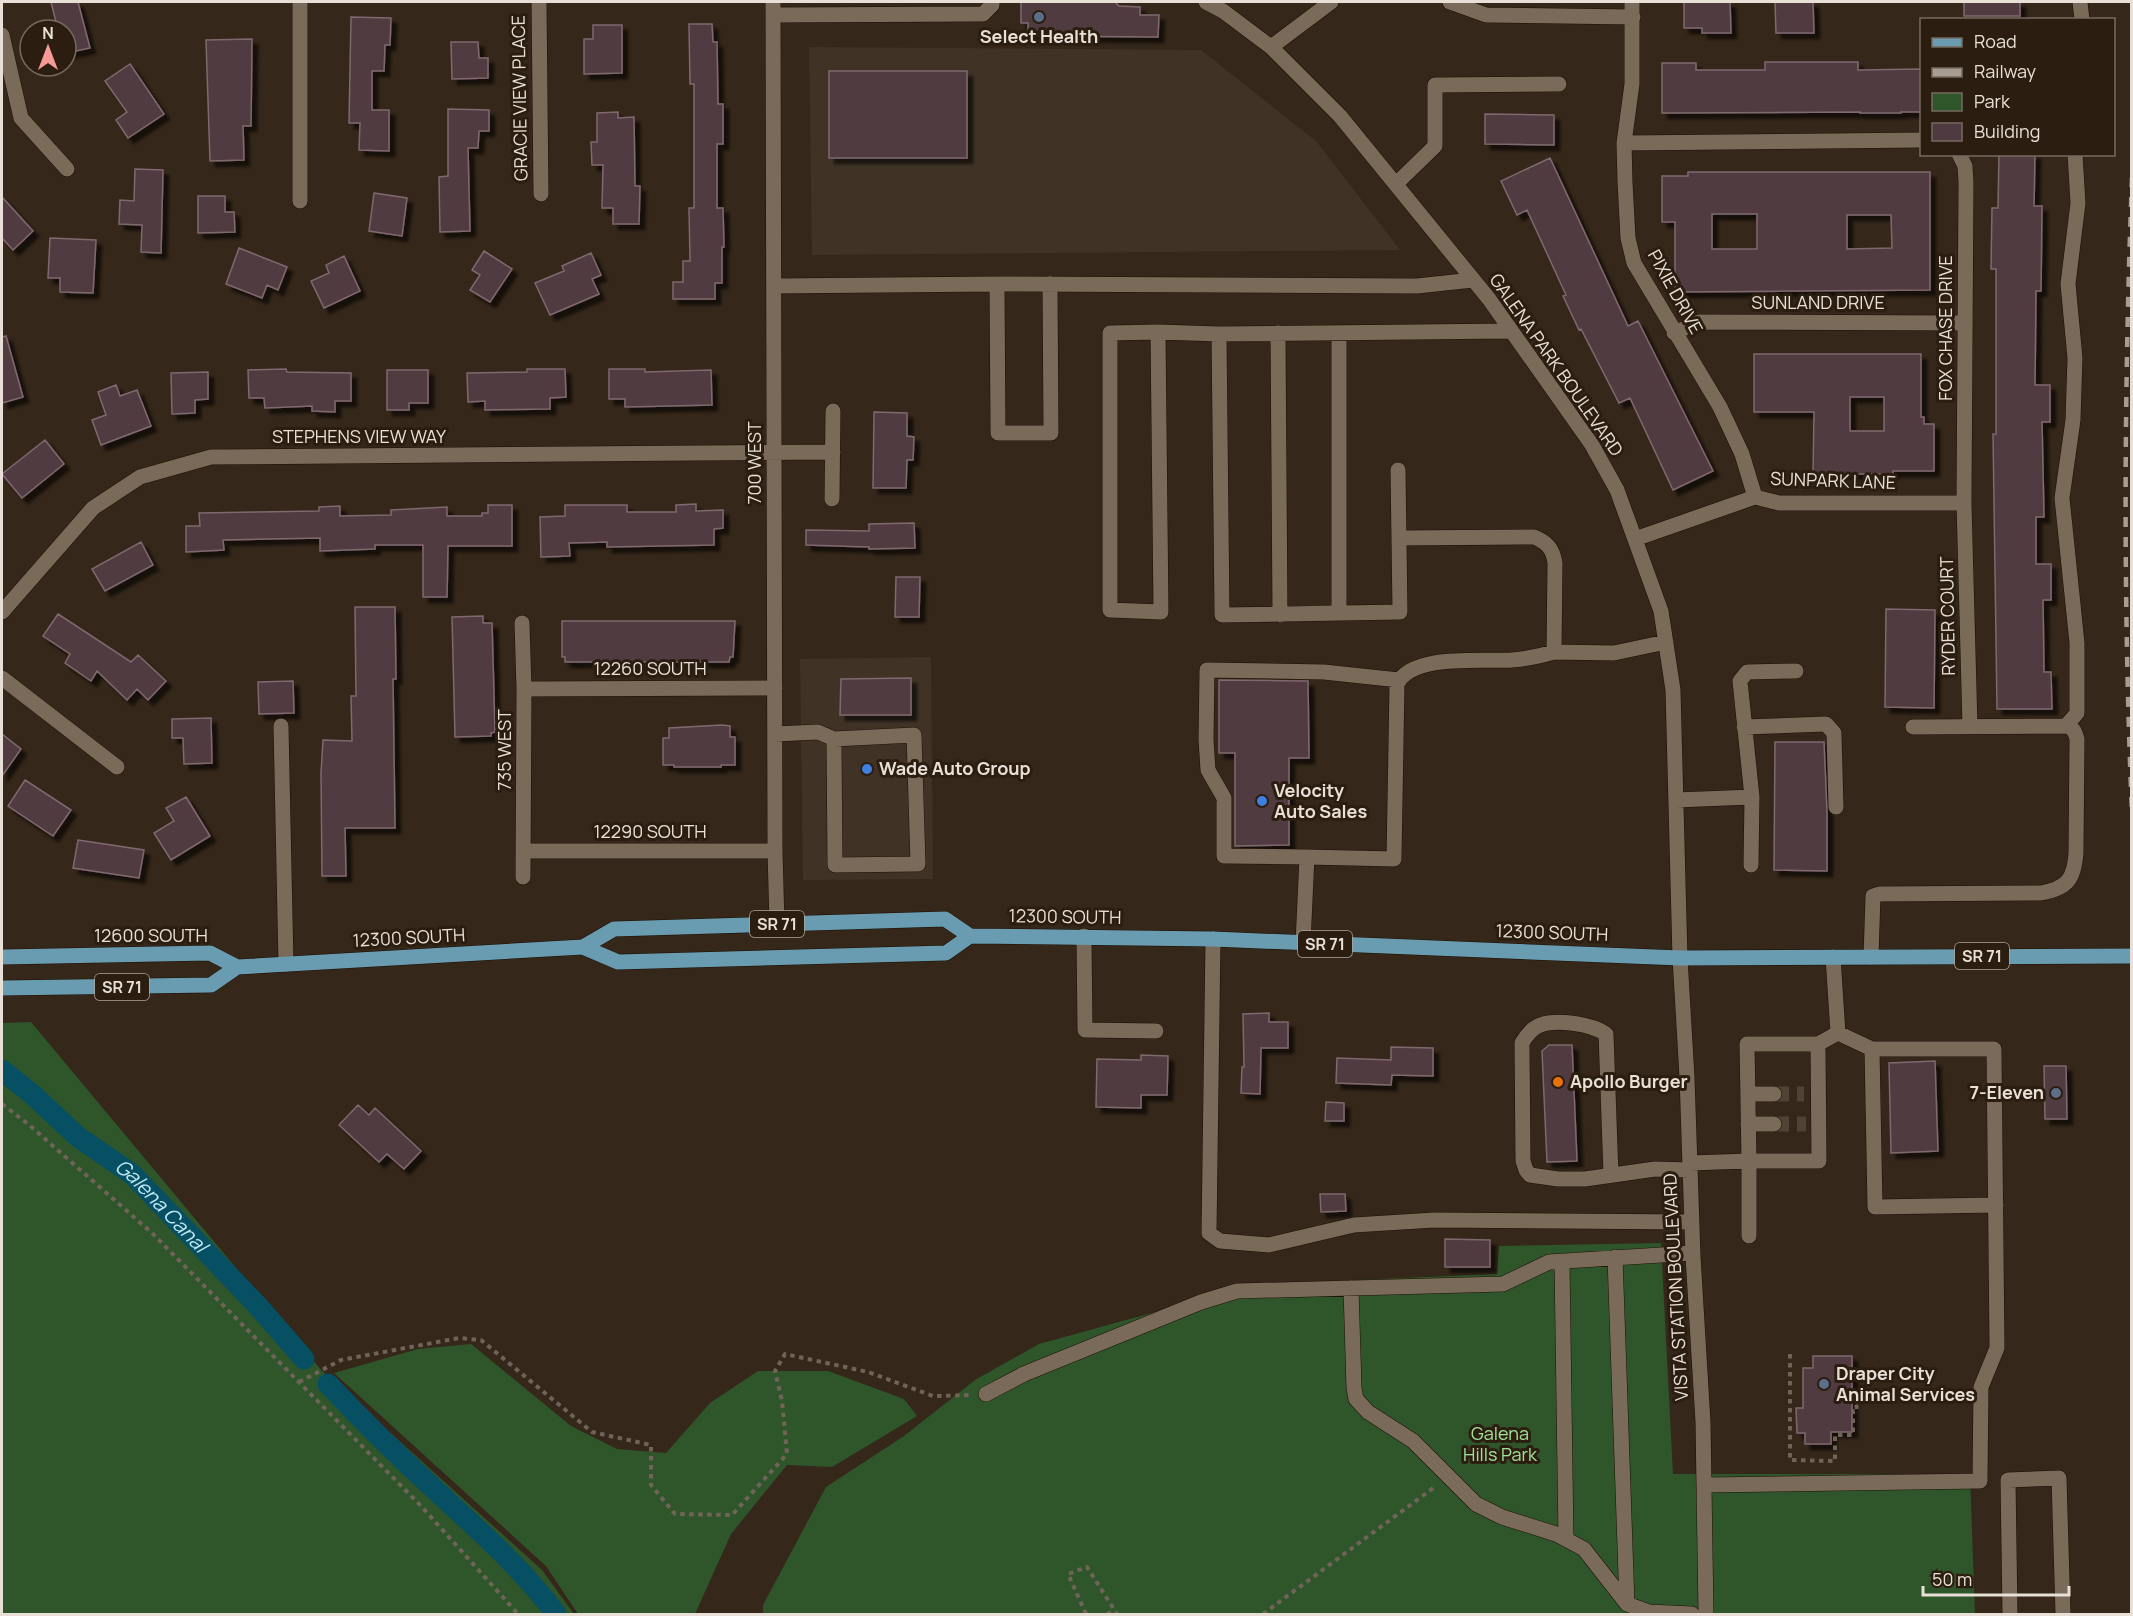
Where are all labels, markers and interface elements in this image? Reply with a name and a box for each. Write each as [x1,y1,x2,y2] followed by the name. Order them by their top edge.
[1032,10,1046,24] marker: Select Health
[506,15,532,181] street label: GRACIE VIEW PLACE
[18,18,78,78] north arrow
[1920,18,2115,156] legend
[42,22,54,44] text: N
[980,24,1098,48] place label: Select Health
[1974,29,2017,53] text: Road
[1974,59,2036,83] text: Railway
[1974,89,2011,113] text: Park
[1974,119,2040,143] text: Building
[1643,245,1709,338] street label: PIXIE DRIVE
[1933,255,1957,401] street label: FOX CHASE DRIVE
[1485,268,1629,460] street label: GALENA PARK BOULEVARD
[1751,290,1885,314] street label: SUNLAND DRIVE
[742,421,766,505] street label: 700 WEST
[272,424,447,448] street label: STEPHENS VIEW WAY
[1770,466,1896,494] street label: SUNPARK LANE
[1934,556,1960,676] street label: RYDER COURT
[593,656,707,680] street label: 12260 SOUTH
[492,709,516,791] street label: 735 WEST
[879,756,1031,780] place label: Wade Auto Group
[860,762,874,776] marker: Wade Auto Group
[1274,778,1367,823] place label: Velocity Auto Sales
[1255,794,1269,808] marker: Velocity Auto Sales
[593,819,707,843] street label: 12290 SOUTH
[1009,903,1122,929] street label: 12300 SOUTH
[750,911,804,937] road number: SR 71
[1495,918,1609,946] street label: 12300 SOUTH
[352,922,466,952] street label: 12300 SOUTH
[94,923,208,947] street label: 12600 SOUTH
[1298,931,1352,957] road number: SR 71
[1955,943,2009,969] road number: SR 71
[95,974,149,1000] road number: SR 71
[1570,1069,1688,1093] place label: Apollo Burger
[1551,1075,1565,1089] marker: Apollo Burger
[1969,1080,2044,1104] place label: 7-Eleven
[2049,1086,2063,1100] marker: 7-Eleven
[110,1153,215,1260] water label: Galena Canal
[1657,1173,1693,1401] street label: VISTA STATION BOULEVARD
[1836,1361,1975,1406] place label: Draper City Animal Services
[1817,1377,1831,1391] marker: Draper City Animal Services
[1463,1421,1538,1466] park label: Galena Hills Park
[1923,1559,2068,1597] scale bar
[1932,1567,1972,1591] text: 50 m

